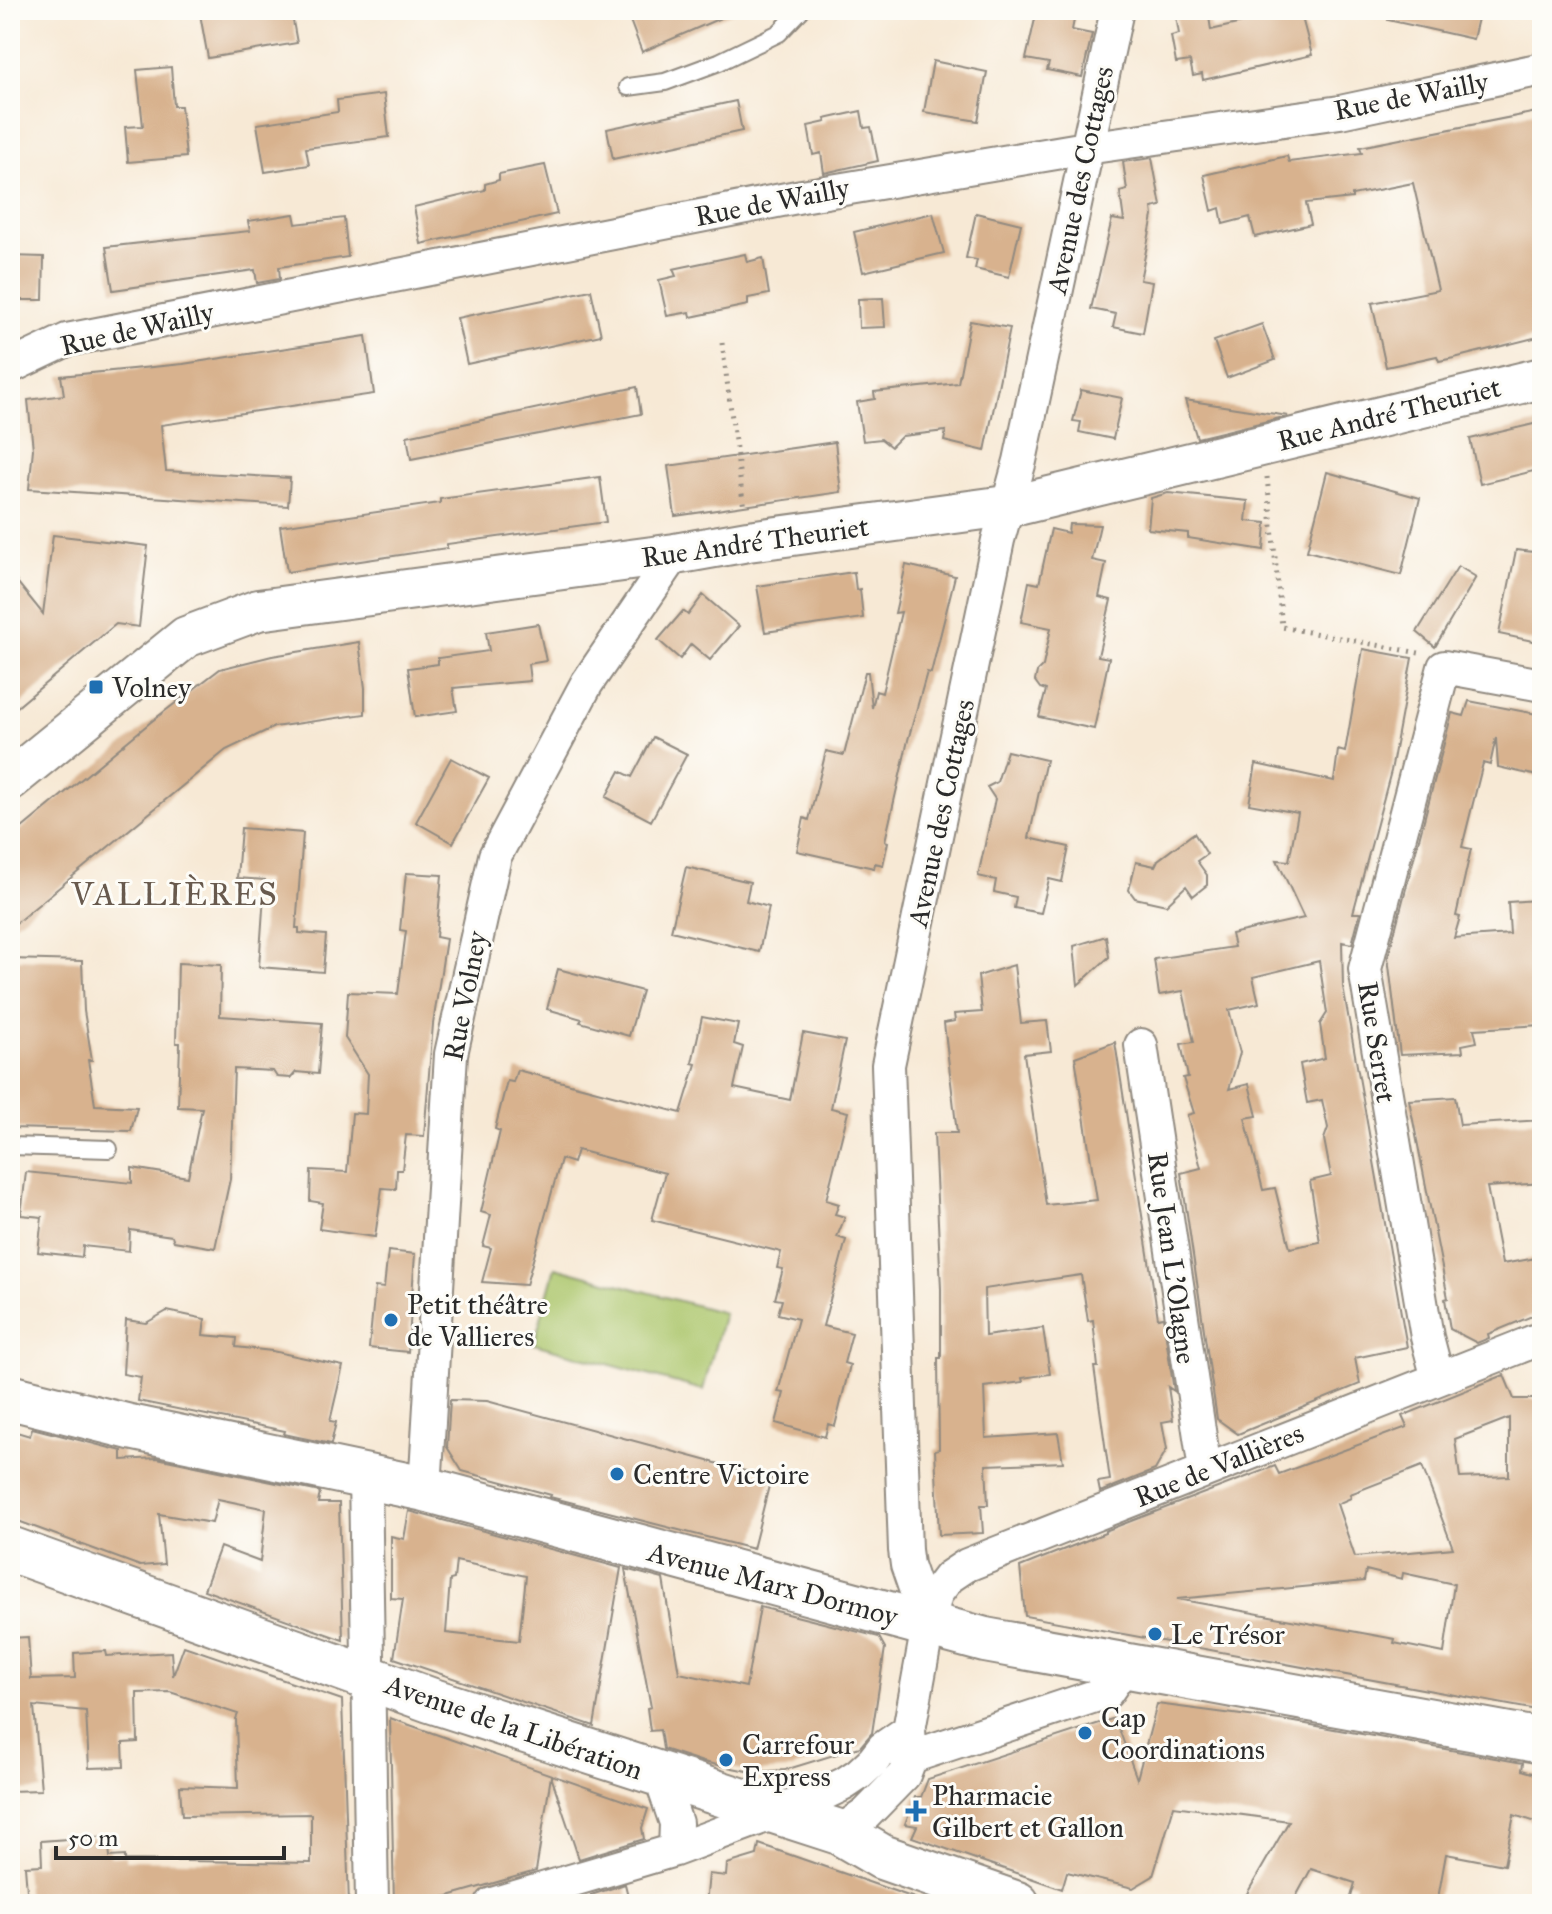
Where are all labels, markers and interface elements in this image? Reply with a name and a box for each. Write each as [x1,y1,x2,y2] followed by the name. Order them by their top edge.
[1039,63,1121,298] street label: Avenue des Cottages
[1331,64,1492,128] street label: Rue de Wailly
[692,170,853,234] street label: Rue de Wailly
[57,294,218,364] street label: Rue de Wailly
[1274,369,1504,459] street label: Rue André Theuriet
[639,509,871,575] street label: Rue André Theuriet
[111,670,192,705] place label: Volney
[87,678,105,696] marker: Volney
[900,696,982,931] street label: Avenue des Cottages
[70,874,279,914] district label: VALLIÈRES
[435,927,495,1064] street label: Rue Volney
[1350,979,1404,1105] street label: Rue Serret
[1140,1150,1204,1366] street label: Rue Jean L'Olagne
[407,1287,548,1354] place label: Petit théâtre de Vallieres
[382,1311,400,1329] marker: Petit théâtre de Vallieres
[1129,1415,1309,1515] street label: Rue de Vallières
[633,1457,809,1492] place label: Centre Victoire
[608,1465,626,1483] marker: Centre Victoire
[643,1534,903,1634] street label: Avenue Marx Dormoy
[1171,1617,1285,1652] place label: Le Trésor
[1146,1625,1164,1643] marker: Le Trésor
[380,1666,647,1788] street label: Avenue de la Libération
[1101,1700,1265,1767] place label: Cap Coordinations
[1076,1724,1094,1742] marker: Cap Coordinations
[742,1727,855,1794] place label: Carrefour Express
[717,1751,735,1769] marker: Carrefour Express
[932,1778,1124,1845] place label: Pharmacie Gilbert et Gallon
[907,1802,925,1820] marker: Pharmacie Gilbert et Gallon
[56,1810,284,1860] scale bar
[68,1823,118,1853] text: 50 m

